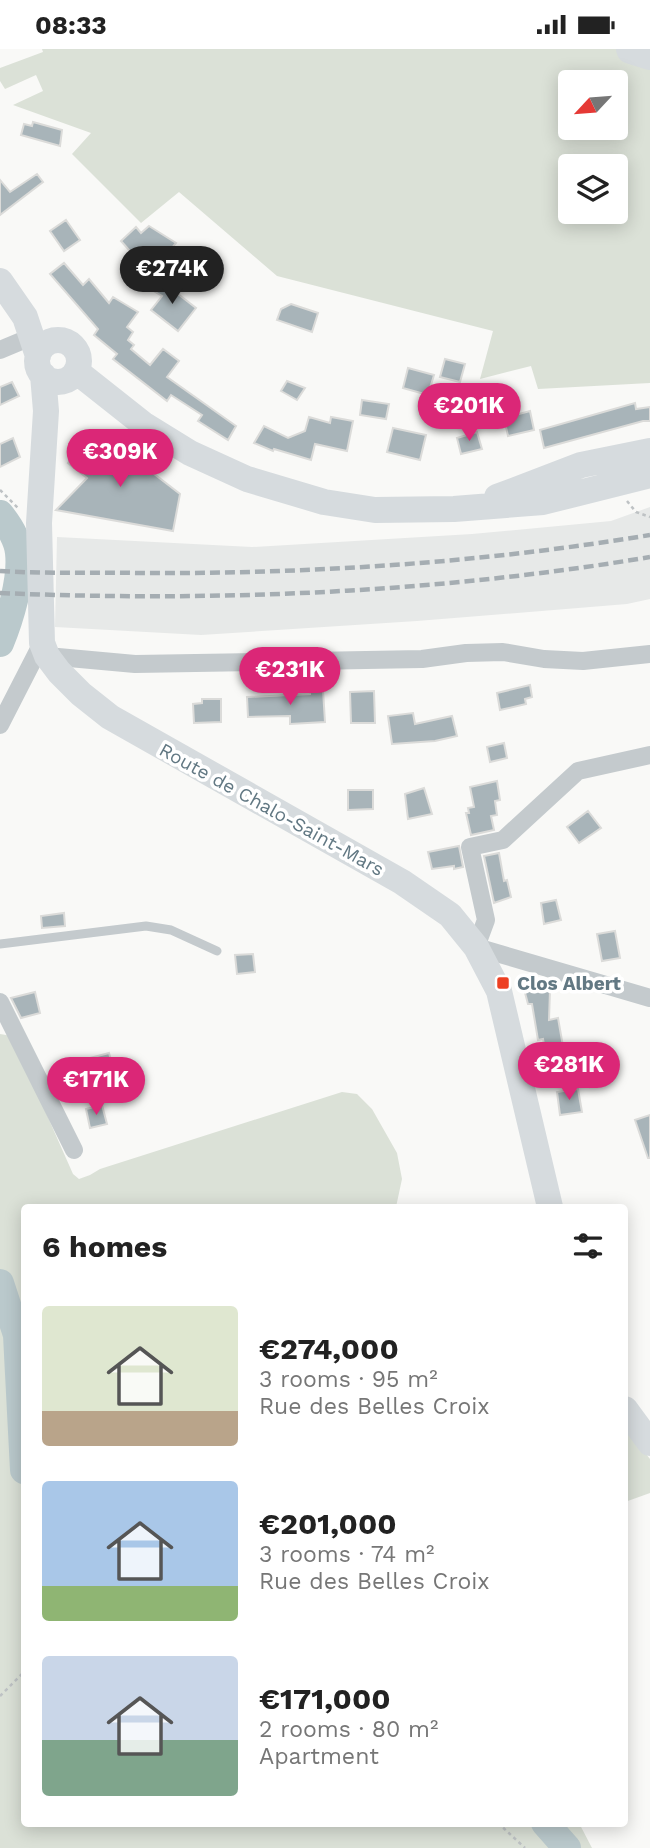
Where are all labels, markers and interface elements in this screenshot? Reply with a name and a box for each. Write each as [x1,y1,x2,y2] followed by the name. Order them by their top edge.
[35,10,107,40] text: 08:33
[558,70,628,140] north arrow
[558,70,628,224] map controls
[558,154,628,224] button: layers
[123,247,221,306] pin: €274K
[136,255,208,282] text: €274K
[420,383,518,443] pin: €201K
[434,392,504,419] text: €201K
[71,429,169,489] pin: €309K
[83,438,157,465] text: €309K
[241,647,339,707] pin: €231K
[255,656,325,683] text: €231K
[155,738,388,881] street label: Route de Chalo-Saint-Mars
[517,972,622,995] place label: Clos Albert
[495,975,511,991] marker: Clos Albert
[520,1042,618,1102] pin: €281K
[534,1051,604,1078] text: €281K
[47,1058,145,1117] pin: €171K
[63,1066,129,1093] text: €171K
[569,1227,607,1265] icon: filters
[42,1229,167,1264] text: 6 homes
[259,1331,399,1366] text: €274,000
[98,1334,182,1418] icon: home
[259,1366,438,1393] text: 3 rooms · 95 m²
[259,1393,490,1420] text: Rue des Belles Croix
[259,1506,397,1541] text: €201,000
[98,1509,182,1593] icon: home
[259,1541,434,1568] text: 3 rooms · 74 m²
[259,1568,490,1595] text: Rue des Belles Croix
[259,1681,391,1716] text: €171,000
[98,1684,182,1768] icon: home
[259,1716,438,1743] text: 2 rooms · 80 m²
[259,1743,379,1770] text: Apartment

